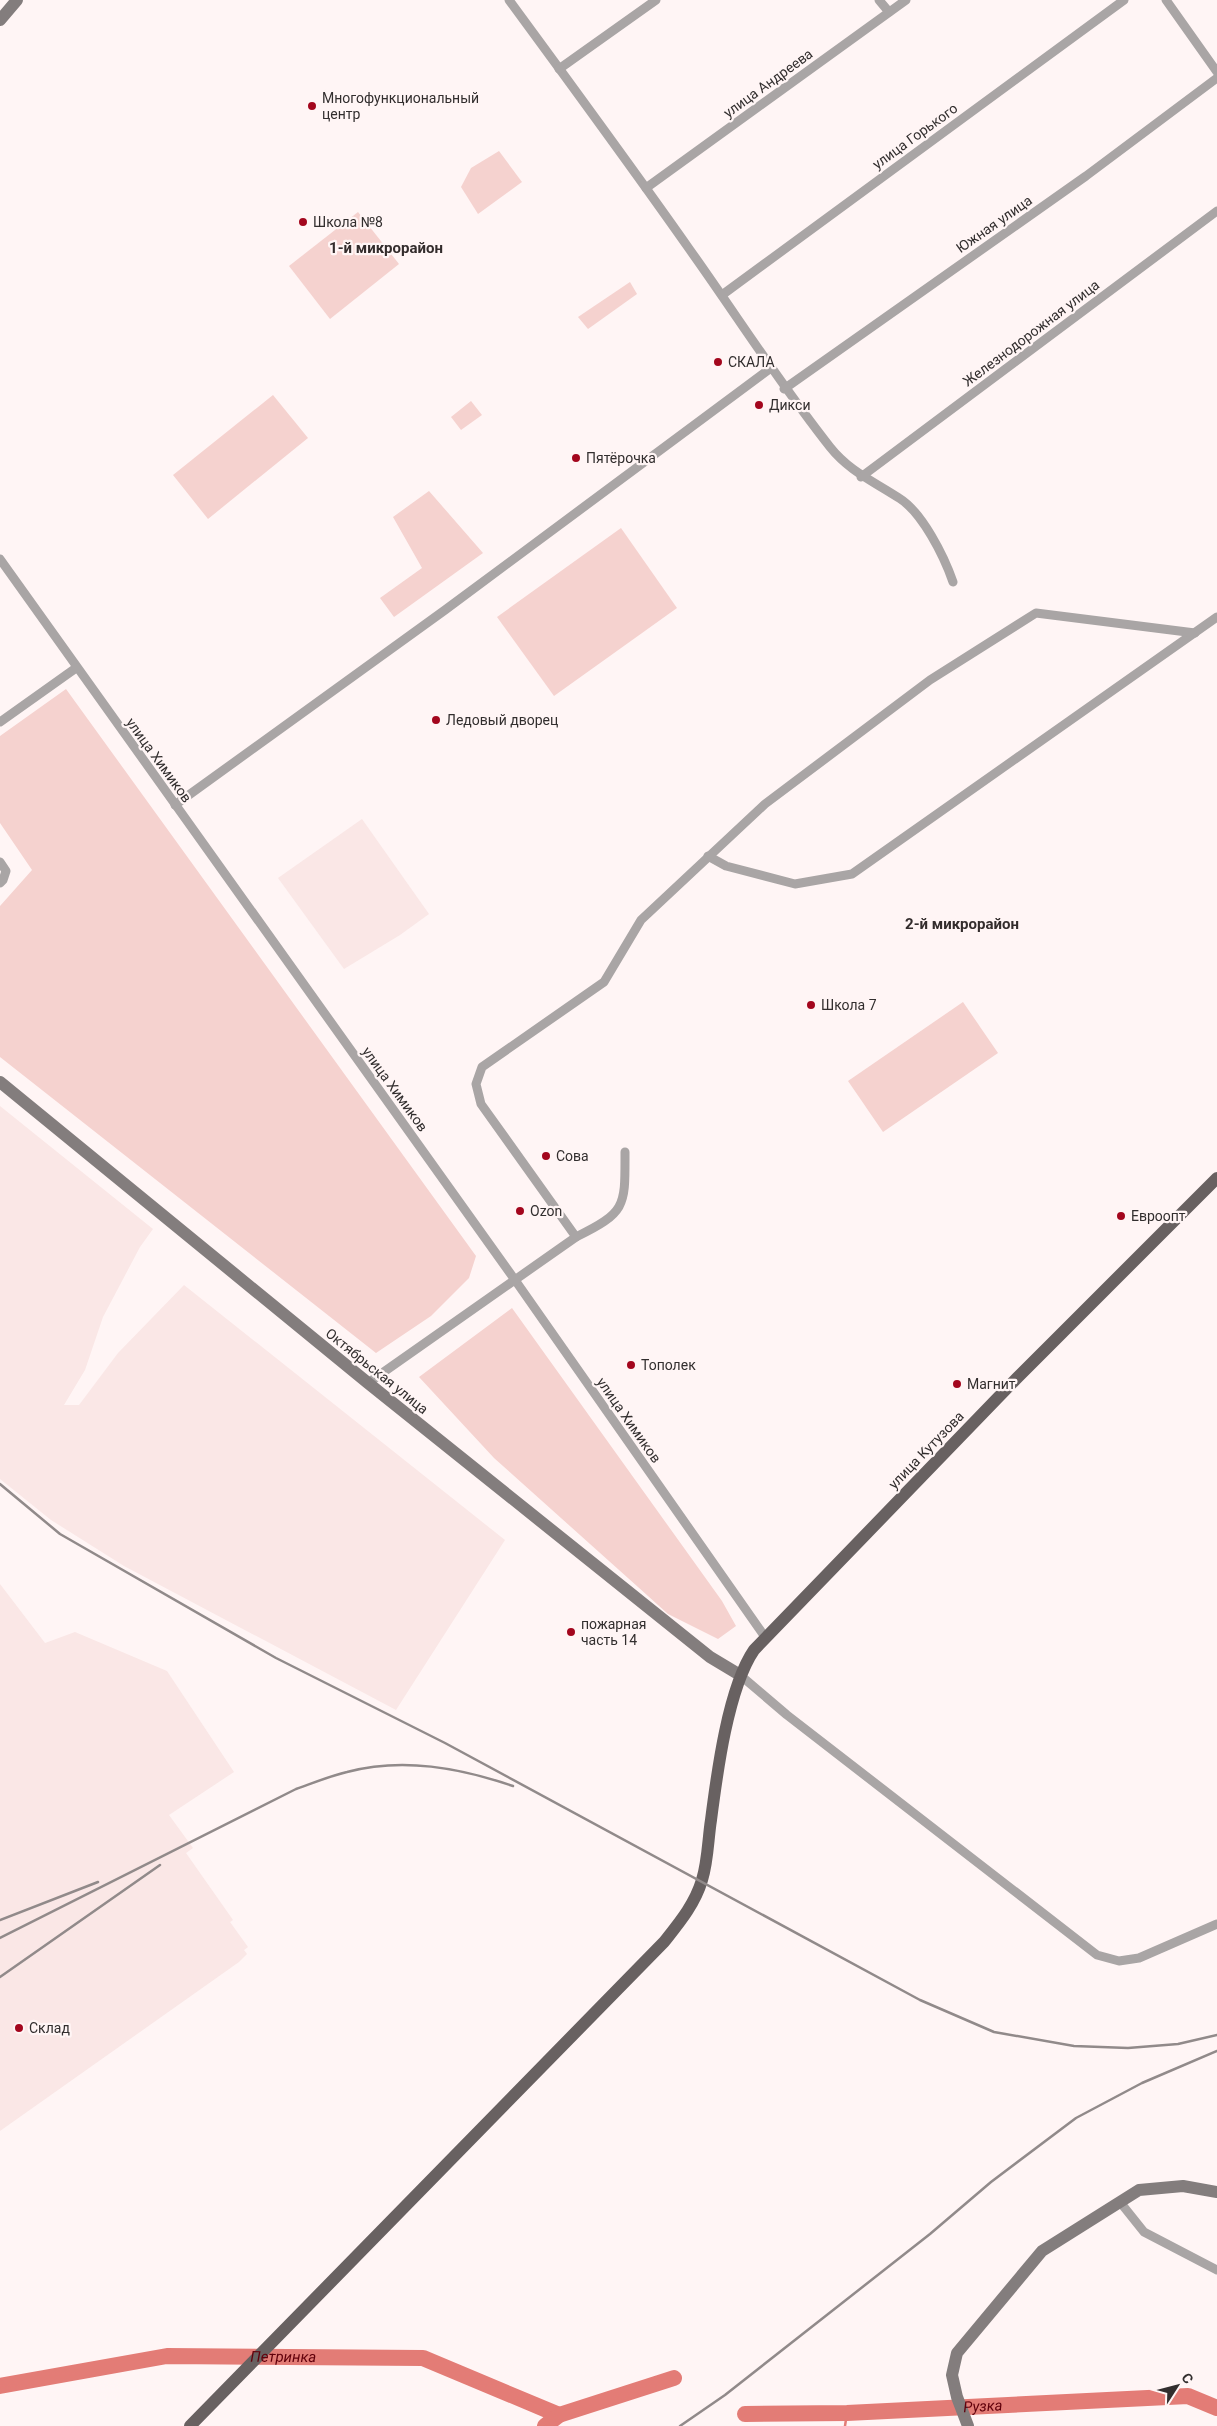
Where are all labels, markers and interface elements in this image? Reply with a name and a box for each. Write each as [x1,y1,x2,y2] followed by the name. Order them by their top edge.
[720,45,816,121] street label: улица Андреева
[322,90,479,122] place label: Многофункциональный центр
[306,100,318,112] marker: Многофункциональный центр
[869,100,961,172] street label: улица Горького
[953,192,1035,256] street label: Южная улица
[313,214,383,230] place label: Школа №8
[297,216,309,228] marker: Школа №8
[329,239,443,257] district label: 1-й микрорайон
[960,277,1102,389] street label: Железнодорожная улица
[728,354,775,370] place label: СКАЛА
[712,356,724,368] marker: СКАЛА
[769,397,810,413] place label: Дикси
[753,399,765,411] marker: Дикси
[586,450,656,466] place label: Пятёрочка
[570,452,582,464] marker: Пятёрочка
[446,712,558,728] place label: Ледовый дворец
[430,714,442,726] marker: Ледовый дворец
[123,715,195,805] street label: улица Химиков
[905,915,1019,933] district label: 2-й микрорайон
[821,997,877,1013] place label: Школа 7
[805,999,817,1011] marker: Школа 7
[359,1044,431,1134] street label: улица Химиков
[556,1148,589,1164] place label: Сова
[540,1150,552,1162] marker: Сова
[530,1203,562,1219] place label: Ozon
[514,1205,526,1217] marker: Ozon
[1131,1208,1186,1224] place label: Евроопт
[1115,1210,1127,1222] marker: Евроопт
[323,1325,431,1417] street label: Октябрьская улица
[641,1357,696,1373] place label: Тополек
[625,1359,637,1371] marker: Тополек
[594,1374,664,1466] street label: улица Химиков
[967,1376,1016,1392] place label: Магнит
[951,1378,963,1390] marker: Магнит
[885,1408,967,1492] street label: улица Кутузова
[581,1616,647,1648] place label: пожарная часть 14
[565,1626,577,1638] marker: пожарная часть 14
[29,2020,70,2036] place label: Склад
[13,2022,25,2034] marker: Склад
[250,2348,316,2366] water label: Петринка
[1152,2361,1202,2411] north arrow
[1178,2370,1197,2387] text: С
[963,2396,1003,2416] water label: Рузка

